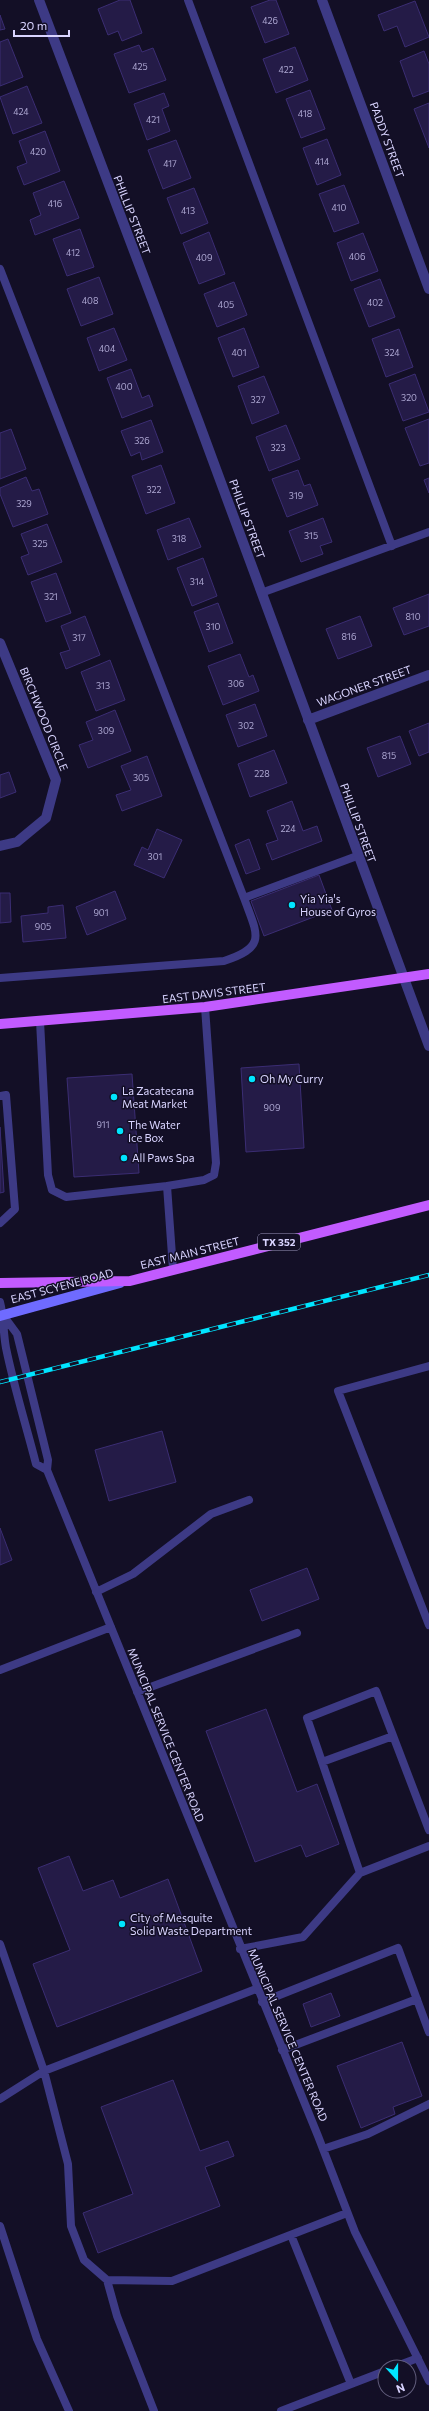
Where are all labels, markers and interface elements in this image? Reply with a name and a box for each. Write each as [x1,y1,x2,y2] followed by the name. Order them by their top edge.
[14,12,69,38] scale bar
[262,15,278,26] house number: 426
[20,18,47,32] text: 20 m
[132,61,148,72] house number: 425
[278,64,294,75] house number: 422
[368,100,407,180] street label: PADDY STREET
[13,106,29,117] house number: 424
[298,108,312,119] house number: 418
[146,114,160,125] house number: 421
[30,146,46,157] house number: 420
[315,156,330,167] house number: 414
[163,158,177,169] house number: 417
[111,173,154,256] street label: PHILLIP STREET
[48,198,62,209] house number: 416
[332,202,347,213] house number: 410
[181,205,195,216] house number: 413
[66,247,80,258] house number: 412
[349,251,365,262] house number: 406
[196,252,212,263] house number: 409
[82,295,98,306] house number: 408
[367,297,383,308] house number: 402
[218,299,234,310] house number: 405
[99,343,116,354] house number: 404
[231,347,247,358] house number: 401
[384,347,400,358] house number: 324
[115,381,133,392] house number: 400
[401,392,417,403] house number: 320
[251,394,266,405] house number: 327
[134,435,150,446] house number: 326
[270,442,286,453] house number: 323
[227,477,268,560] street label: PHILLIP STREET
[146,484,162,495] house number: 322
[289,490,303,501] house number: 319
[16,498,32,509] house number: 329
[304,530,318,541] house number: 315
[172,533,186,544] house number: 318
[32,538,48,549] house number: 325
[190,576,205,587] house number: 314
[44,591,58,602] house number: 321
[405,611,421,622] house number: 810
[206,621,221,632] house number: 310
[342,631,356,642] house number: 816
[72,632,86,643] house number: 317
[315,662,413,709] street label: WAGONER STREET
[18,665,71,772] street label: BIRCHWOOD CIRCLE
[228,678,244,689] house number: 306
[96,680,110,691] house number: 313
[238,720,254,731] house number: 302
[98,725,114,736] house number: 309
[382,750,396,761] house number: 815
[254,768,270,779] house number: 228
[133,772,149,783] house number: 305
[338,781,379,864] street label: PHILLIP STREET
[280,823,296,834] house number: 224
[148,851,162,862] house number: 301
[300,892,376,918] place label: Yia Yia's House of Gyros
[287,900,297,910] marker: Yia Yia's House of Gyros
[93,907,109,918] house number: 901
[35,921,51,932] house number: 905
[161,980,266,1005] street label: EAST DAVIS STREET
[260,1072,324,1085] place label: Oh My Curry
[247,1074,257,1084] marker: Oh My Curry
[122,1084,194,1110] place label: La Zacatecana Meat Market
[109,1092,119,1102] marker: La Zacatecana Meat Market
[264,1102,280,1113] house number: 909
[128,1118,181,1144] place label: The Water Ice Box
[96,1119,110,1130] house number: 911
[115,1126,125,1136] marker: The Water Ice Box
[132,1151,194,1164] place label: All Paws Spa
[119,1153,129,1163] marker: All Paws Spa
[139,1234,241,1271] street label: EAST MAIN STREET
[258,1234,300,1250] road number: TX 352
[9,1266,115,1305] street label: EAST SCYENE ROAD
[125,1646,207,1824] street label: MUNICIPAL SERVICE CENTER ROAD
[130,1911,253,1937] place label: City of Mesquite Solid Waste Department
[117,1919,127,1929] marker: City of Mesquite Solid Waste Department
[246,1946,331,2123] street label: MUNICIPAL SERVICE CENTER ROAD
[377,2359,417,2399] north arrow
[395,2381,407,2396] text: N

